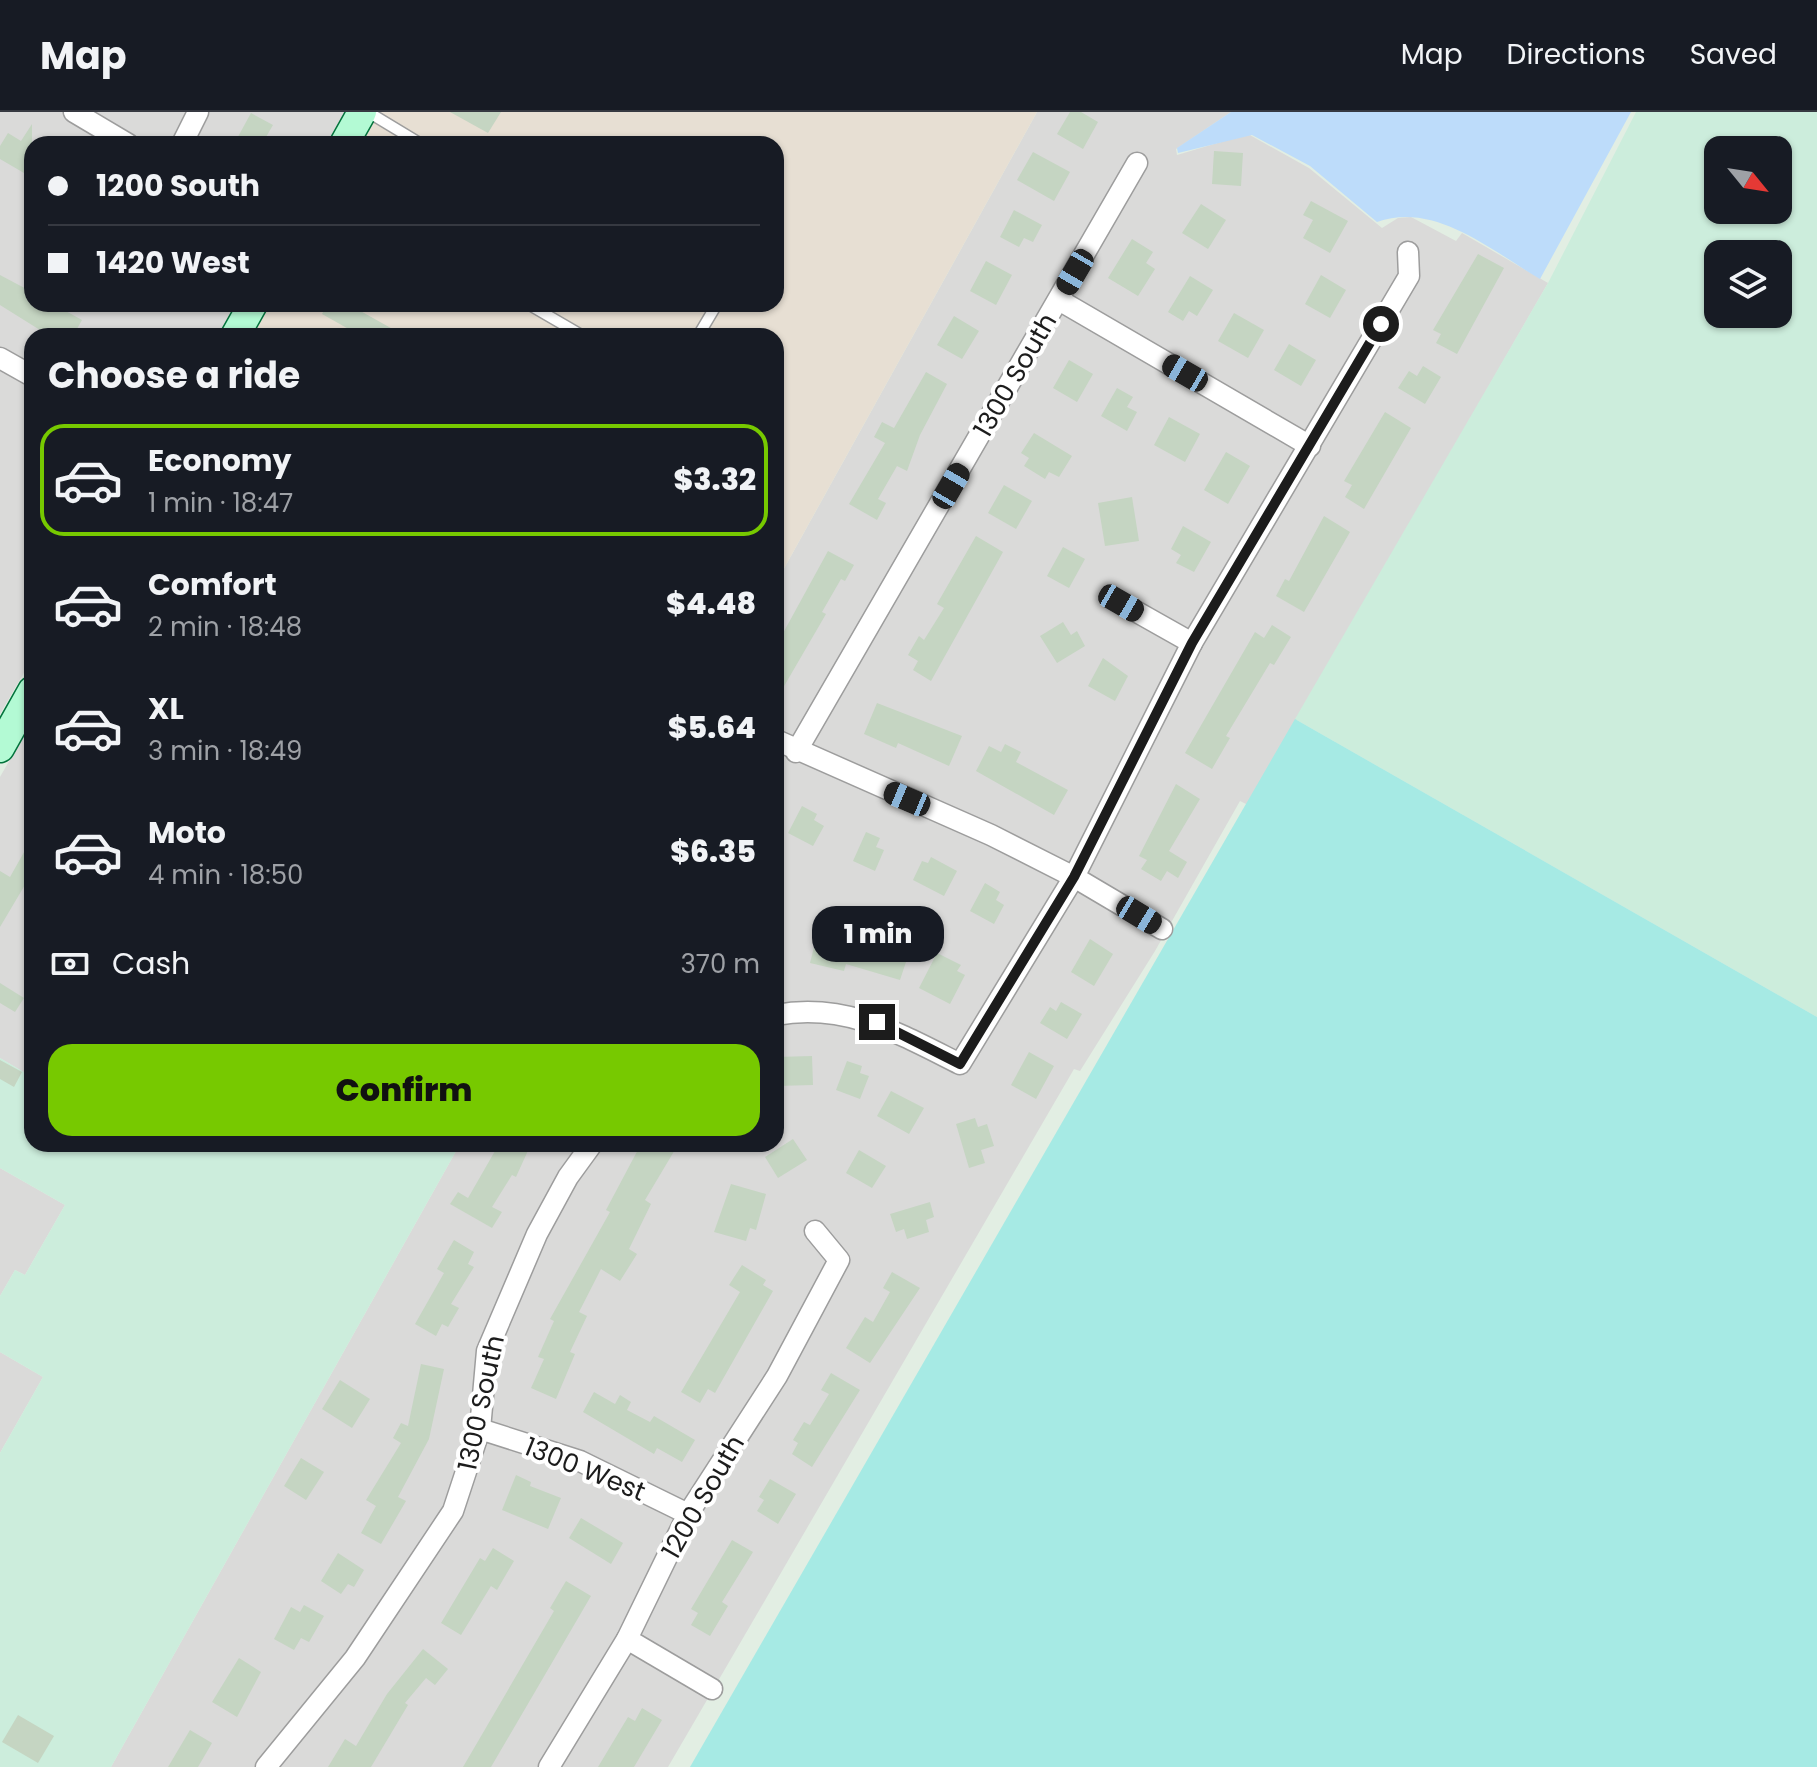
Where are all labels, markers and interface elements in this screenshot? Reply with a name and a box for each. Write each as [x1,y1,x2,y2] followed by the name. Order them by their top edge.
[40,29,127,82] text: Map
[1401,35,1463,74] text: Map
[1507,35,1646,74] text: Directions
[1690,35,1777,74] text: Saved
[1704,136,1792,224] north arrow
[1704,136,1792,328] map controls
[96,164,260,207] text: 1200 South
[1704,240,1792,328] button: layers
[96,241,250,284] text: 1420 West
[1053,245,1097,299] car
[965,306,1065,444] street label: 1300 South
[1363,306,1399,342] route start
[48,350,300,401] text: Choose a ride
[1158,351,1212,395] car
[148,439,292,482] text: Economy
[52,444,124,516] icon: car
[673,458,756,501] text: $3.32
[929,459,973,513] car
[148,485,293,521] text: 1 min · 18:47
[148,563,277,606] text: Comfort
[52,568,124,640] icon: car
[1094,581,1148,625] car
[666,582,756,625] text: $4.48
[148,609,302,645] text: 2 min · 18:48
[148,687,184,730] text: XL
[52,692,124,764] icon: car
[668,706,756,749] text: $5.64
[148,733,302,769] text: 3 min · 18:49
[880,779,934,819] car
[148,811,226,854] text: Moto
[52,816,124,888] icon: car
[670,830,756,873] text: $6.35
[148,857,303,893] text: 4 min · 18:50
[1112,892,1166,938] car
[811,906,943,962] callout: 1 min
[844,916,912,952] text: 1 min
[48,942,92,986] icon: cash
[112,942,190,985] text: Cash
[680,946,760,982] text: 370 m
[859,1004,895,1040] route end
[48,1044,760,1136] button: Confirm
[449,1332,513,1474] street label: 1300 South
[519,1428,651,1510] street label: 1300 West
[653,1428,753,1566] street label: 1200 South

